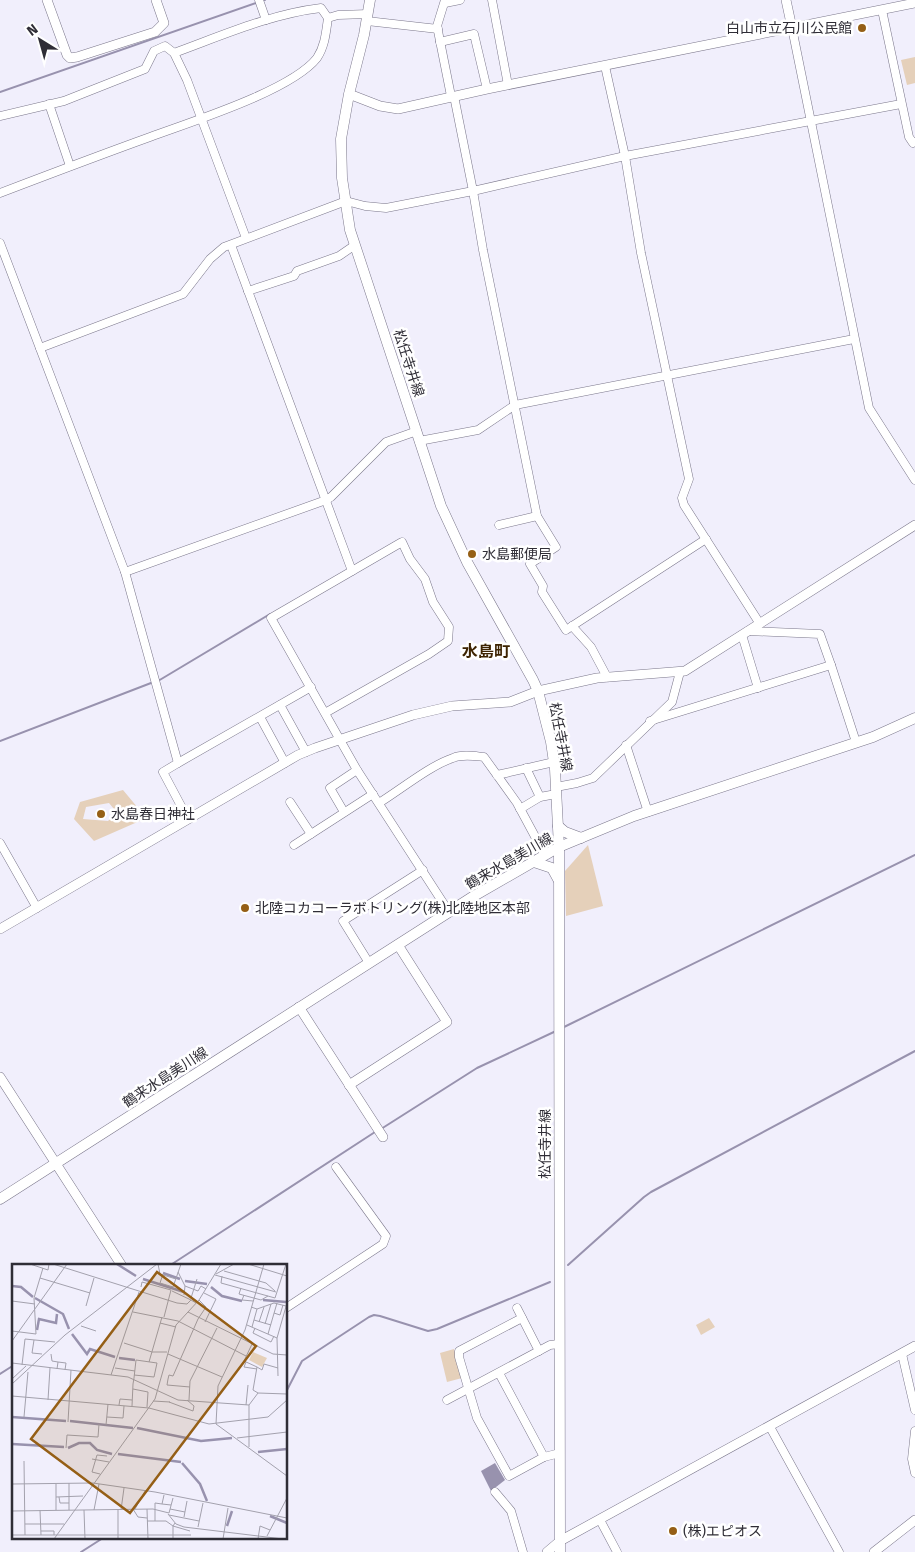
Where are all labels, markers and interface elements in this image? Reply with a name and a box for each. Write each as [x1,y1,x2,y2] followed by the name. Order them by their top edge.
[15,15,65,65] north arrow
[24,20,41,40] text: N
[726,20,852,37] place label: 白山市立石川公民館
[856,22,868,34] marker: 白山市立石川公民館
[390,327,427,399] street label: 松任寺井線
[482,546,552,563] place label: 水島郵便局
[466,548,478,560] marker: 水島郵便局
[462,642,510,661] district label: 水島町
[545,701,576,773] street label: 松任寺井線
[111,806,195,823] place label: 水島春日神社
[95,808,107,820] marker: 水島春日神社
[463,830,556,893] street label: 鶴来水島美川線
[255,900,530,917] place label: 北陸コカコーラボトリング(株)北陸地区本部
[239,902,251,914] marker: 北陸コカコーラボトリング(株)北陸地区本部
[120,1044,211,1111] street label: 鶴来水島美川線
[537,1109,554,1179] street label: 松任寺井線
[12,1264,288,1540] inset map
[683,1523,762,1540] place label: (株)エピオス
[667,1525,679,1537] marker: (株)エピオス

